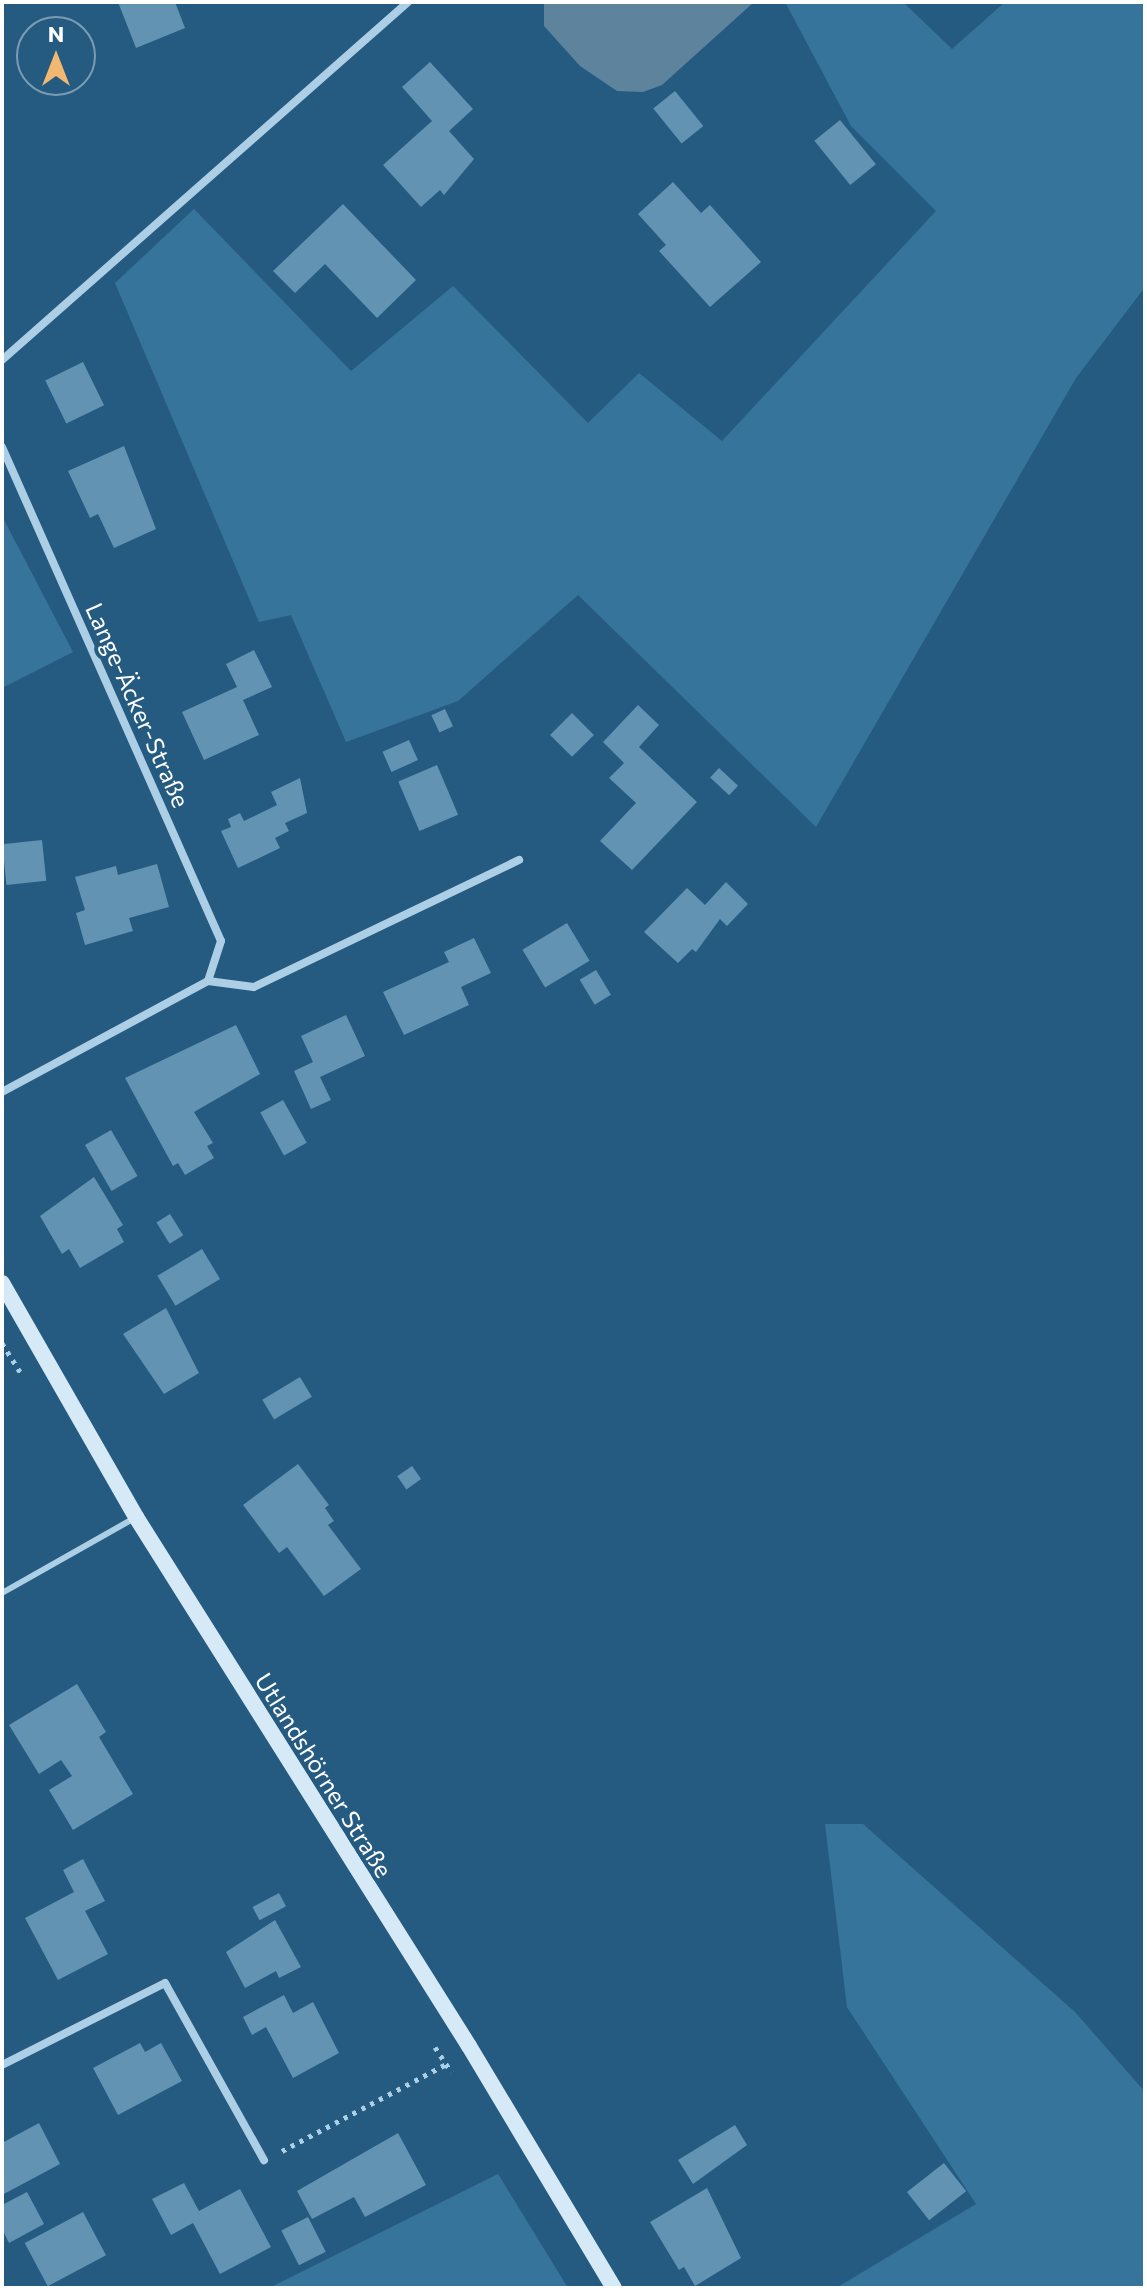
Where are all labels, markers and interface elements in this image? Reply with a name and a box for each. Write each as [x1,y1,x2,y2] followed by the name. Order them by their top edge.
[16,16,96,96] north arrow
[48,20,64,47] text: N
[80,598,196,812] street label: Lange-Äcker-Straße
[249,1667,399,1883] street label: Utlandshörner Straße

